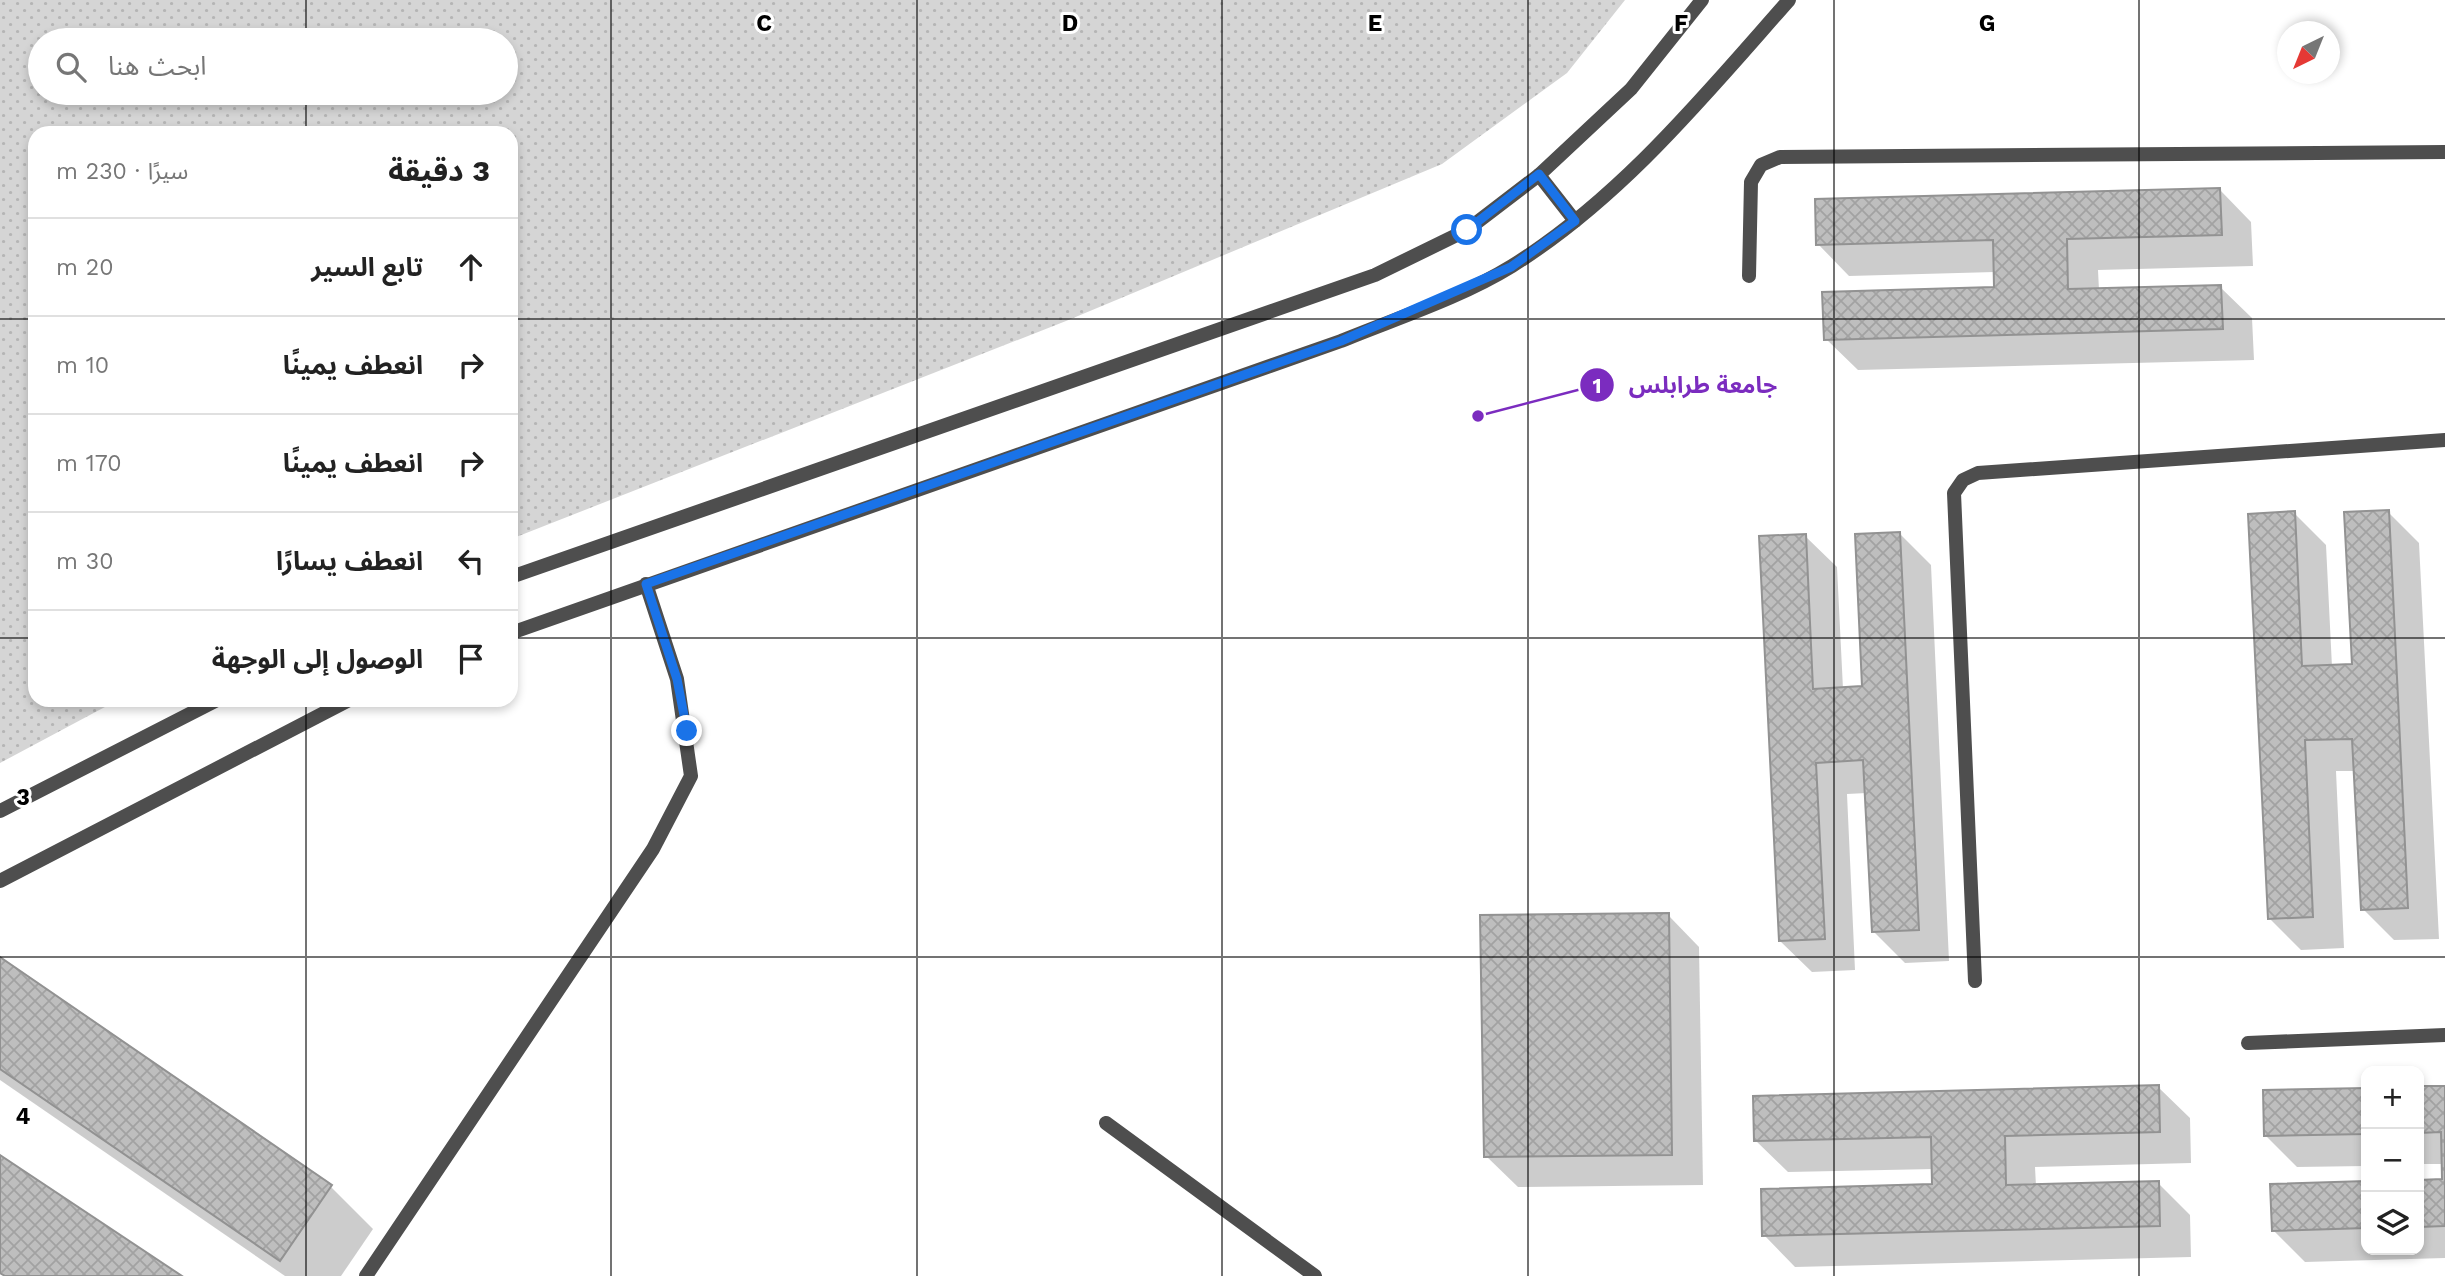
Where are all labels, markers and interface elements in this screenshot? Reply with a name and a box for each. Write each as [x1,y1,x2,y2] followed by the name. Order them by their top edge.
[756,10,772,37] text: C
[1062,10,1078,37] text: D
[1368,10,1382,37] text: E
[1674,10,1688,37] text: F
[1979,10,1995,37] text: G
[2277,21,2340,84] north arrow
[28,28,518,105] search box
[52,48,90,86] icon: search
[108,51,206,81] text: ابحث هنا
[388,153,490,188] text: 3 دقيقة
[56,158,188,185] text: سيرًا · 230 m
[1451,214,1482,245] route start
[452,248,490,286] icon: ahead
[311,252,423,282] text: تابع السير
[56,254,113,281] text: 20 m
[452,346,490,384] icon: right
[283,350,423,380] text: انعطف يمينًا
[56,352,109,379] text: 10 m
[1580,363,1791,407] callout: جامعة طرابلس
[1629,372,1777,399] text: جامعة طرابلس
[1592,373,1602,398] text: 1
[452,444,490,482] icon: right
[283,448,423,478] text: انعطف يمينًا
[56,450,122,477] text: 170 m
[452,542,490,580] icon: left
[276,546,423,576] text: انعطف يسارًا
[56,548,113,575] text: 30 m
[452,640,490,678] icon: arrive
[212,644,423,674] text: الوصول إلى الوجهة
[671,715,702,746] route end
[16,784,30,811] text: 3
[2361,1066,2424,1255] map controls
[2361,1066,2424,1129] button: +
[16,1103,31,1130] text: 4
[2361,1129,2424,1192] button: −
[2361,1192,2424,1255] button: layers

